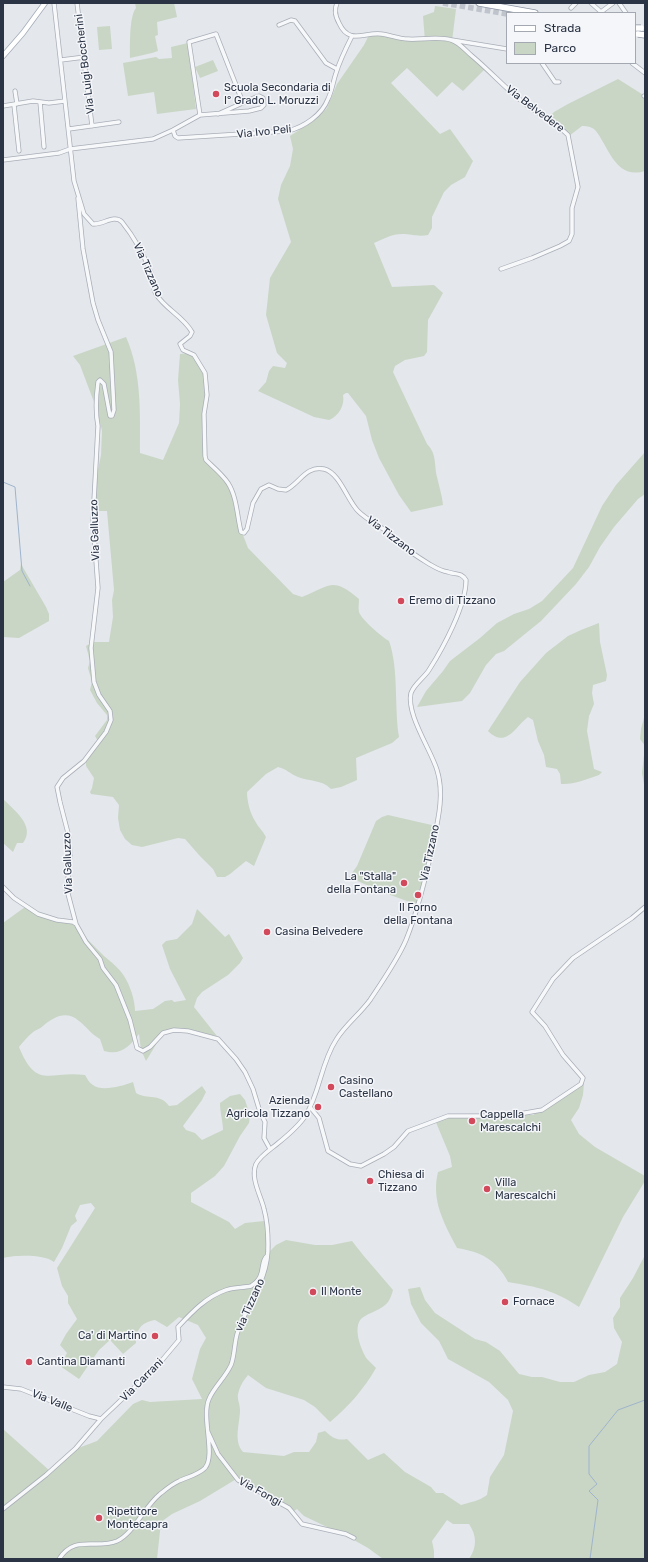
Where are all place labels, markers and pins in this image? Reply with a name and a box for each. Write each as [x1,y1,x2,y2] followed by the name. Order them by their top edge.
[224,81,331,107] place label: Scuola Secondaria di I° Grado L. Moruzzi
[211,89,221,99] marker: Scuola Secondaria di I° Grado L. Moruzzi
[409,594,496,608] place label: Eremo di Tizzano
[396,596,406,606] marker: Eremo di Tizzano
[327,870,396,896] place label: La "Stalla" della Fontana
[399,878,409,888] marker: La "Stalla" della Fontana
[413,890,423,900] marker: Il Forno della Fontana
[383,901,453,927] place label: Il Forno della Fontana
[275,925,363,939] place label: Casina Belvedere
[262,927,272,937] marker: Casina Belvedere
[339,1074,393,1100] place label: Casino Castellano
[326,1082,336,1092] marker: Casino Castellano
[226,1094,310,1120] place label: Azienda Agricola Tizzano
[313,1102,323,1112] marker: Azienda Agricola Tizzano
[480,1108,541,1134] place label: Cappella Marescalchi
[467,1116,477,1126] marker: Cappella Marescalchi
[378,1168,424,1194] place label: Chiesa di Tizzano
[365,1176,375,1186] marker: Chiesa di Tizzano
[495,1176,556,1202] place label: Villa Marescalchi
[482,1184,492,1194] marker: Villa Marescalchi
[321,1285,361,1299] place label: Il Monte
[308,1287,318,1297] marker: Il Monte
[513,1295,555,1309] place label: Fornace
[500,1297,510,1307] marker: Fornace
[78,1329,147,1343] place label: Ca' di Martino
[150,1331,160,1341] marker: Ca' di Martino
[37,1355,125,1369] place label: Cantina Diamanti
[24,1357,34,1367] marker: Cantina Diamanti
[107,1505,168,1531] place label: Ripetitore Montecapra
[94,1513,104,1523] marker: Ripetitore Montecapra

